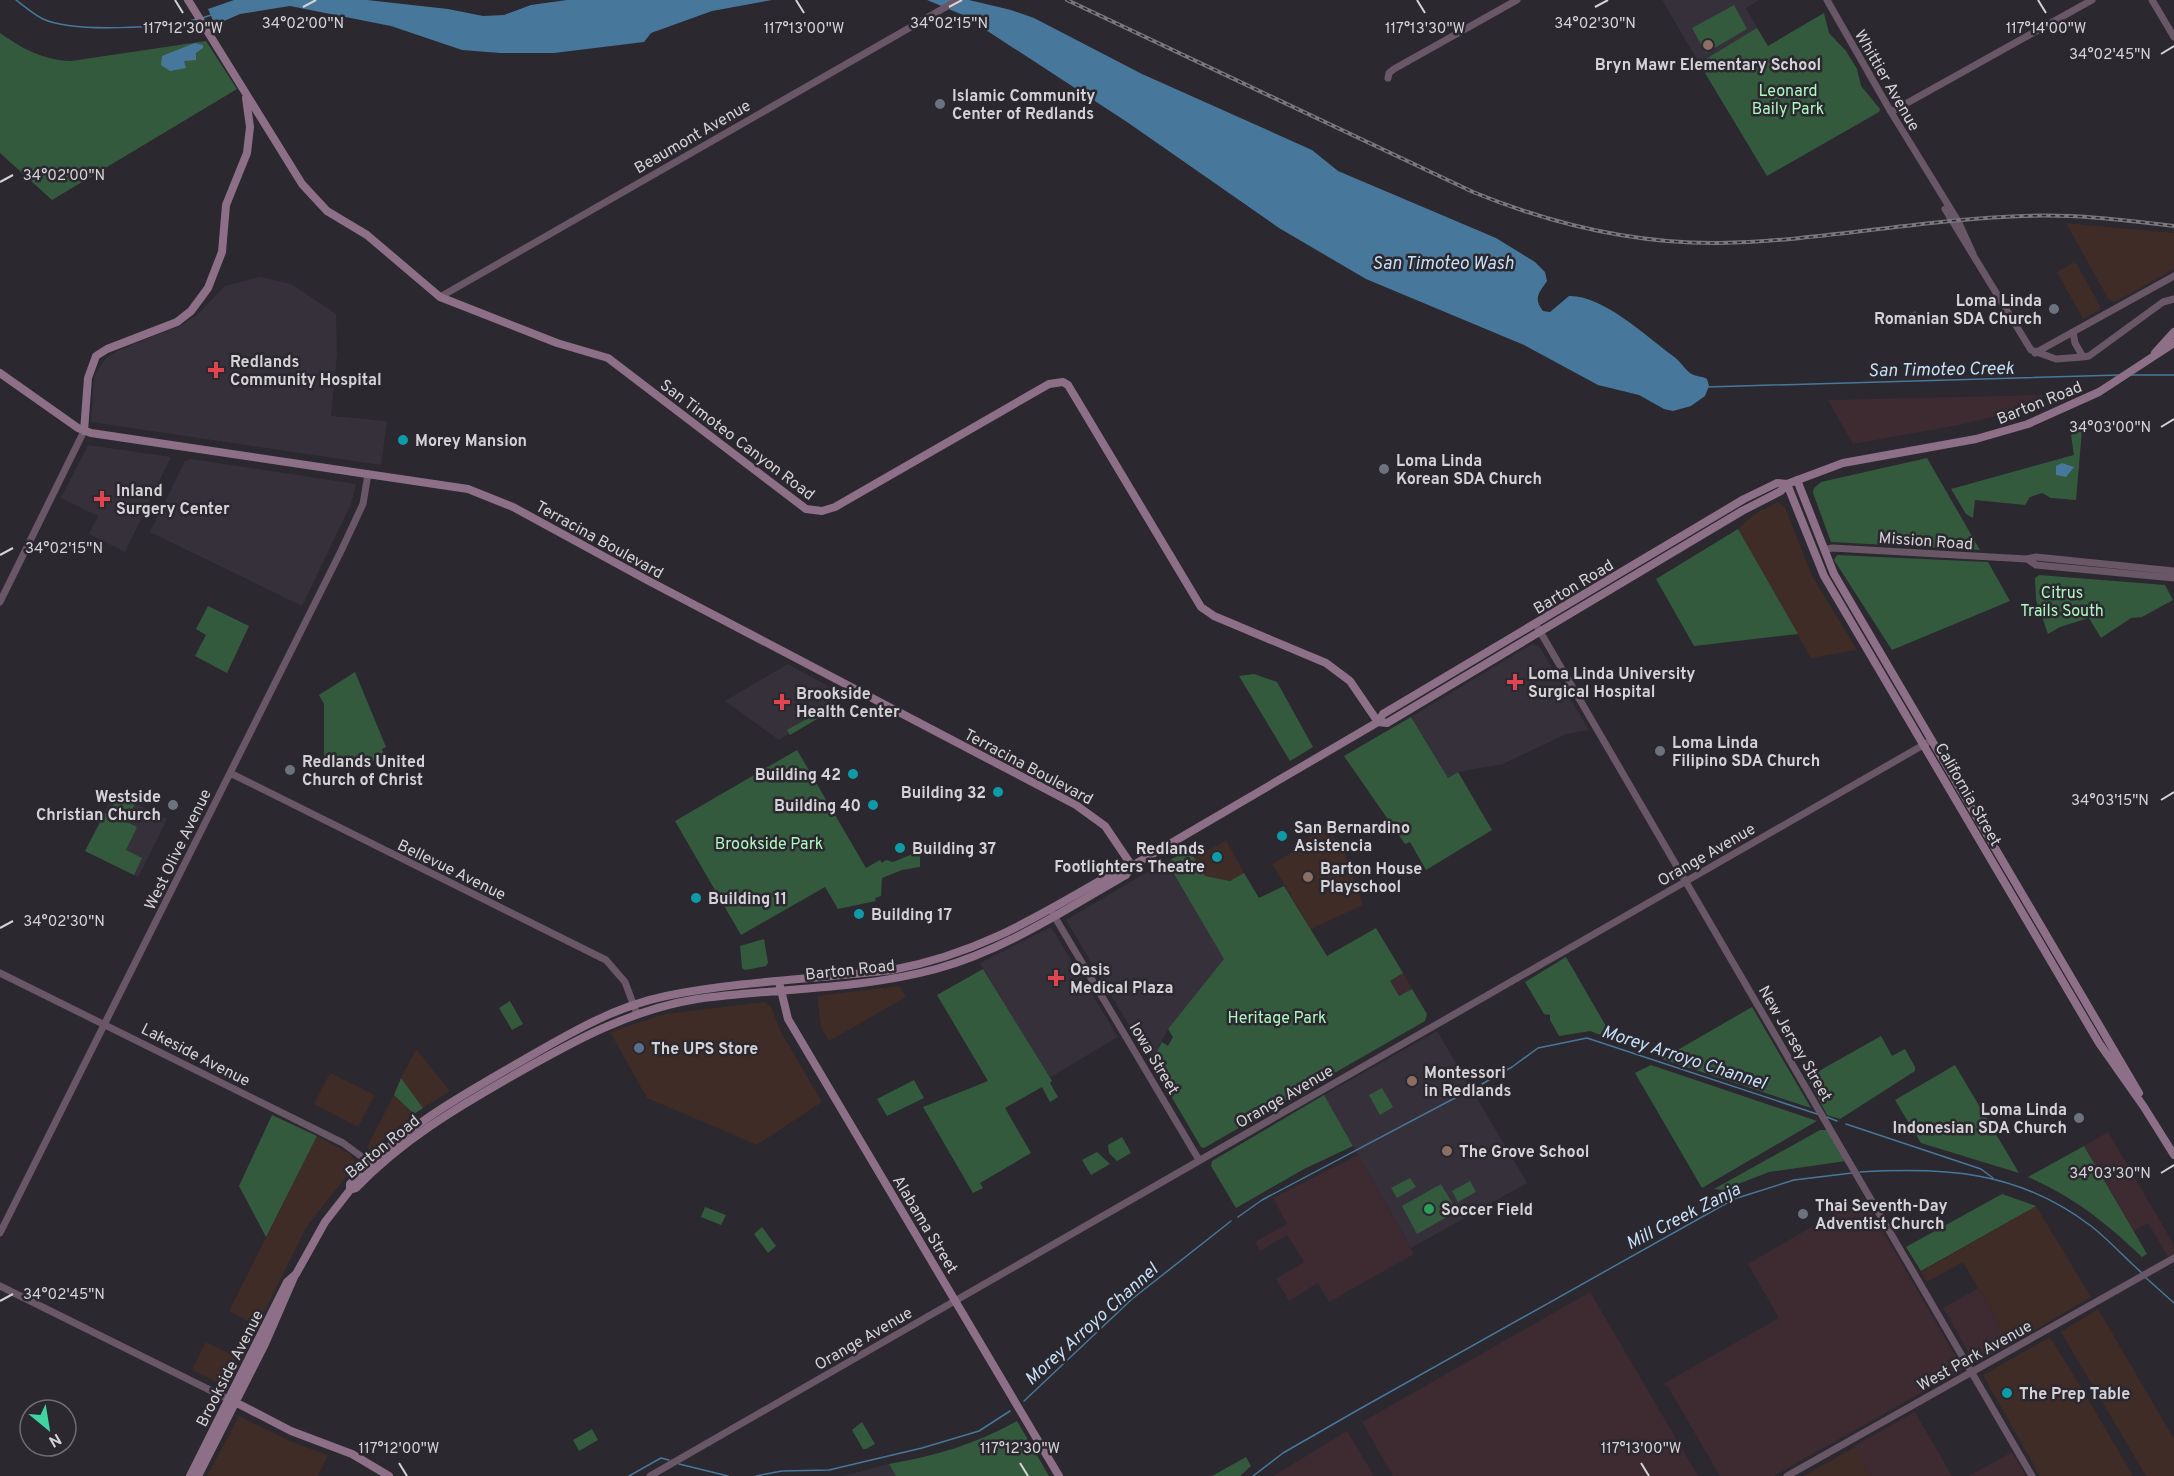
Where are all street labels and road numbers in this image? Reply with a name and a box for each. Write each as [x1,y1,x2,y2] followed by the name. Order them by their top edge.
[1849,27,1923,135] street label: Whittier Avenue
[631,96,755,179] street label: Beaumont Avenue
[655,376,818,505] street label: San Timoteo Canyon Road
[1994,378,2085,430] street label: Barton Road
[532,497,666,584] street label: Terracina Boulevard
[1878,529,1974,555] street label: Mission Road
[1530,556,1618,620] street label: Barton Road
[960,725,1096,810] street label: Terracina Boulevard
[1930,740,2005,850] street label: California Street
[141,786,217,914] street label: West Olive Avenue
[1655,820,1759,892] street label: Orange Avenue
[394,836,509,906] street label: Bellevue Avenue
[804,956,896,986] street label: Barton Road
[1753,982,1836,1106] street label: New Jersey Street
[1124,1019,1183,1099] street label: Iowa Street
[137,1020,253,1092] street label: Lakeside Avenue
[1233,1062,1337,1134] street label: Orange Avenue
[342,1111,425,1184] street label: Barton Road
[887,1172,961,1278] street label: Alabama Street
[812,1304,916,1376] street label: Orange Avenue
[193,1307,269,1431] street label: Brookside Avenue
[1914,1317,2036,1397] street label: West Park Avenue

